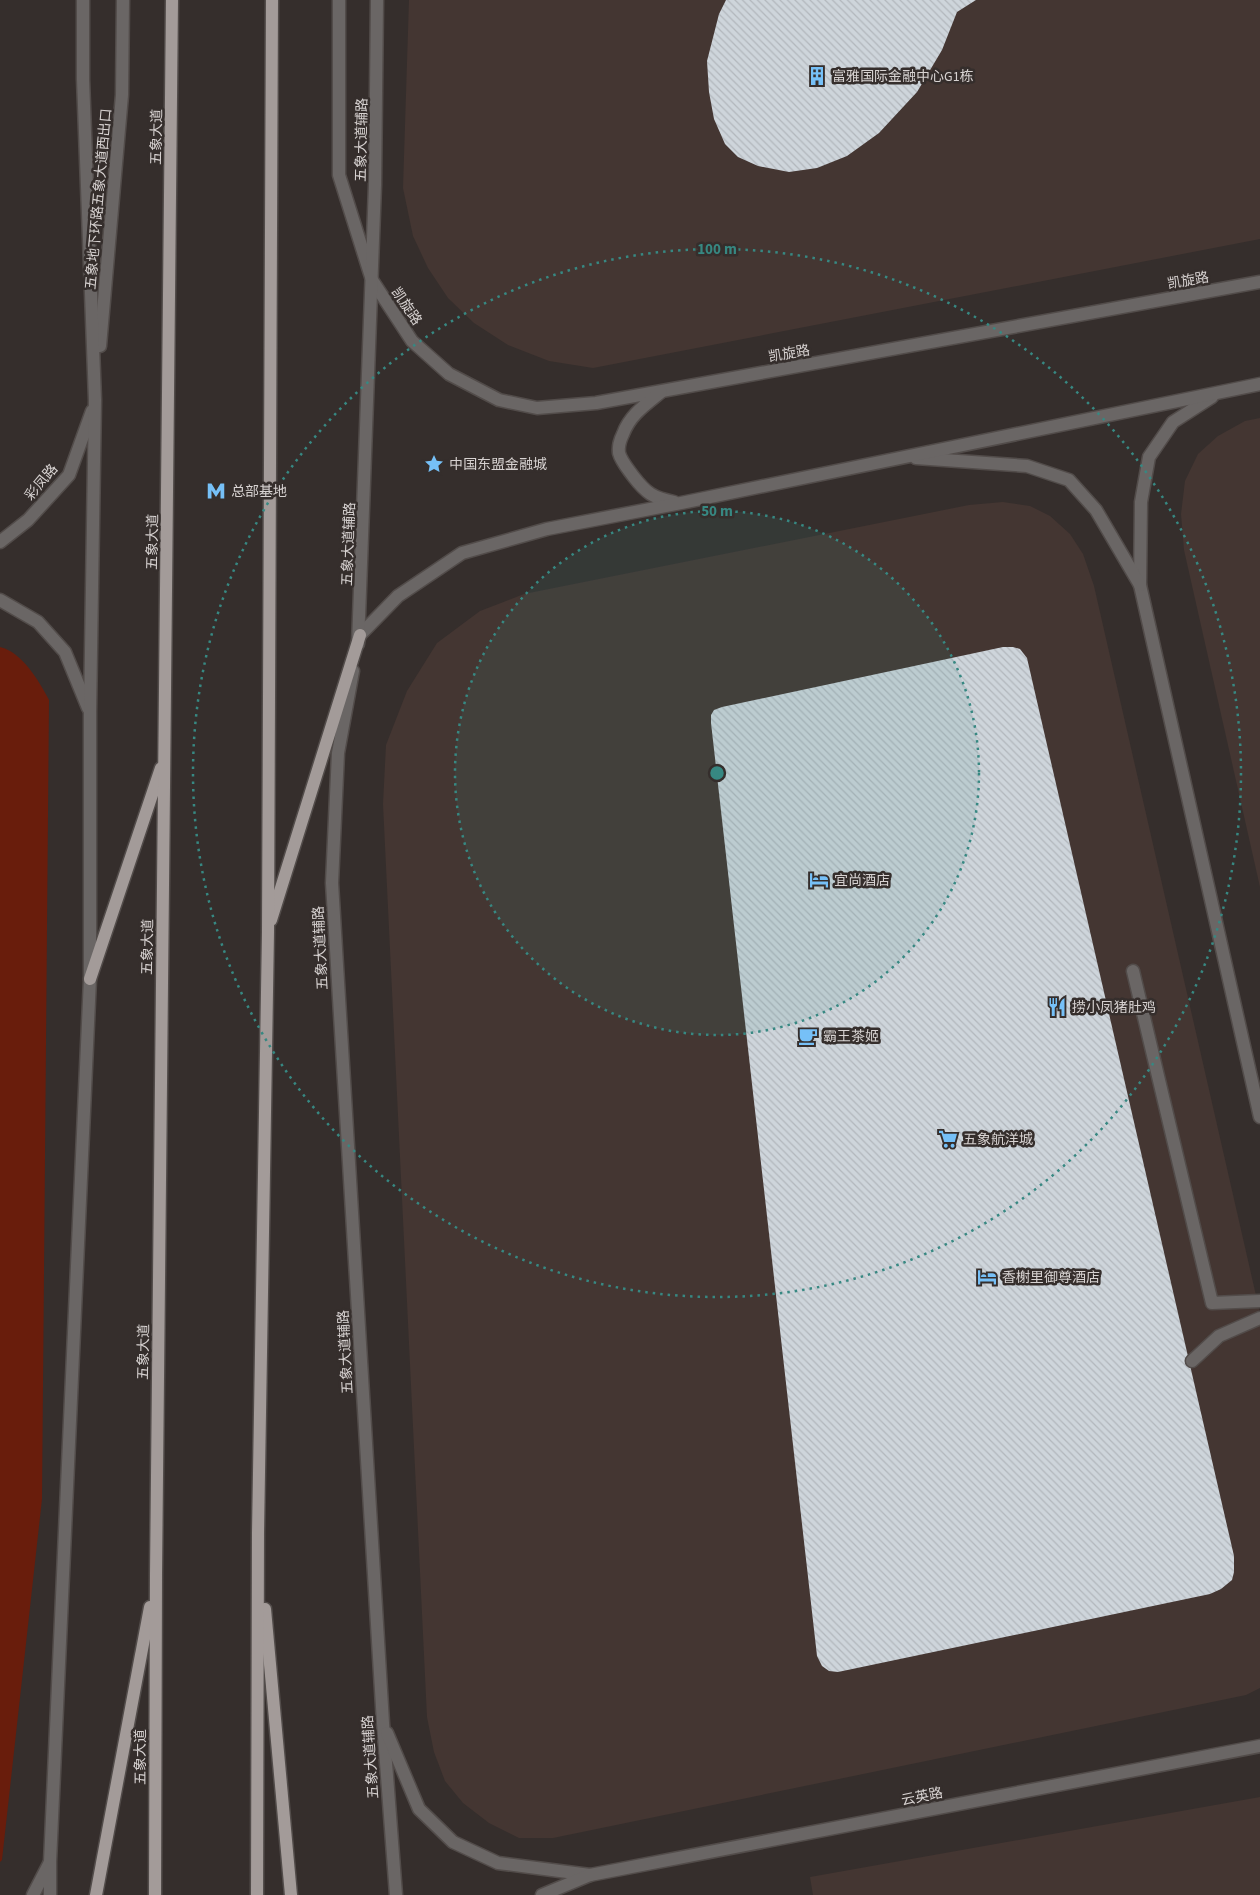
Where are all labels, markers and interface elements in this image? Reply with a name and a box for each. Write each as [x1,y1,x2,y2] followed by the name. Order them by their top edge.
[806,65,828,87] building icon: 富雅国际金融中心G1栋
[832,67,974,87] place label: 富雅国际金融中心G1栋
[351,98,373,182] street label: 五象大道辅路
[81,108,117,291] street label: 五象地下环路五象大道西出口
[147,109,167,165] street label: 五象大道
[697,239,737,260] text: 100 m
[1166,267,1211,294] street label: 凯旋路
[386,284,426,330] street label: 凯旋路
[767,340,812,367] street label: 凯旋路
[423,453,445,475] place icon: 中国东盟金融城
[449,455,547,475] place label: 中国东盟金融城
[21,460,63,505] street label: 彩凤路
[205,480,227,502] metro station icon: 总部基地
[231,482,287,502] place label: 总部基地
[701,501,733,522] text: 50 m
[338,502,360,586] street label: 五象大道辅路
[143,514,163,570] street label: 五象大道
[708,764,726,782] centre of rings
[808,869,830,891] hotel icon: 宜尚酒店
[834,871,890,891] place label: 宜尚酒店
[309,905,333,990] street label: 五象大道辅路
[138,919,158,975] street label: 五象大道
[1046,996,1068,1018] restaurant icon: 捞小凤猪肚鸡
[1072,998,1156,1018] place label: 捞小凤猪肚鸡
[797,1025,819,1047] cafe icon: 霸王茶姬
[823,1027,879,1047] place label: 霸王茶姬
[937,1128,959,1150] supermarket icon: 五象航洋城
[963,1130,1033,1150] place label: 五象航洋城
[976,1266,998,1288] hotel icon: 香榭里御尊酒店
[1002,1268,1100,1288] place label: 香榭里御尊酒店
[334,1309,358,1394] street label: 五象大道辅路
[134,1324,154,1380] street label: 五象大道
[358,1714,384,1800] street label: 五象大道辅路
[131,1729,151,1785] street label: 五象大道
[900,1783,945,1811] street label: 云英路

